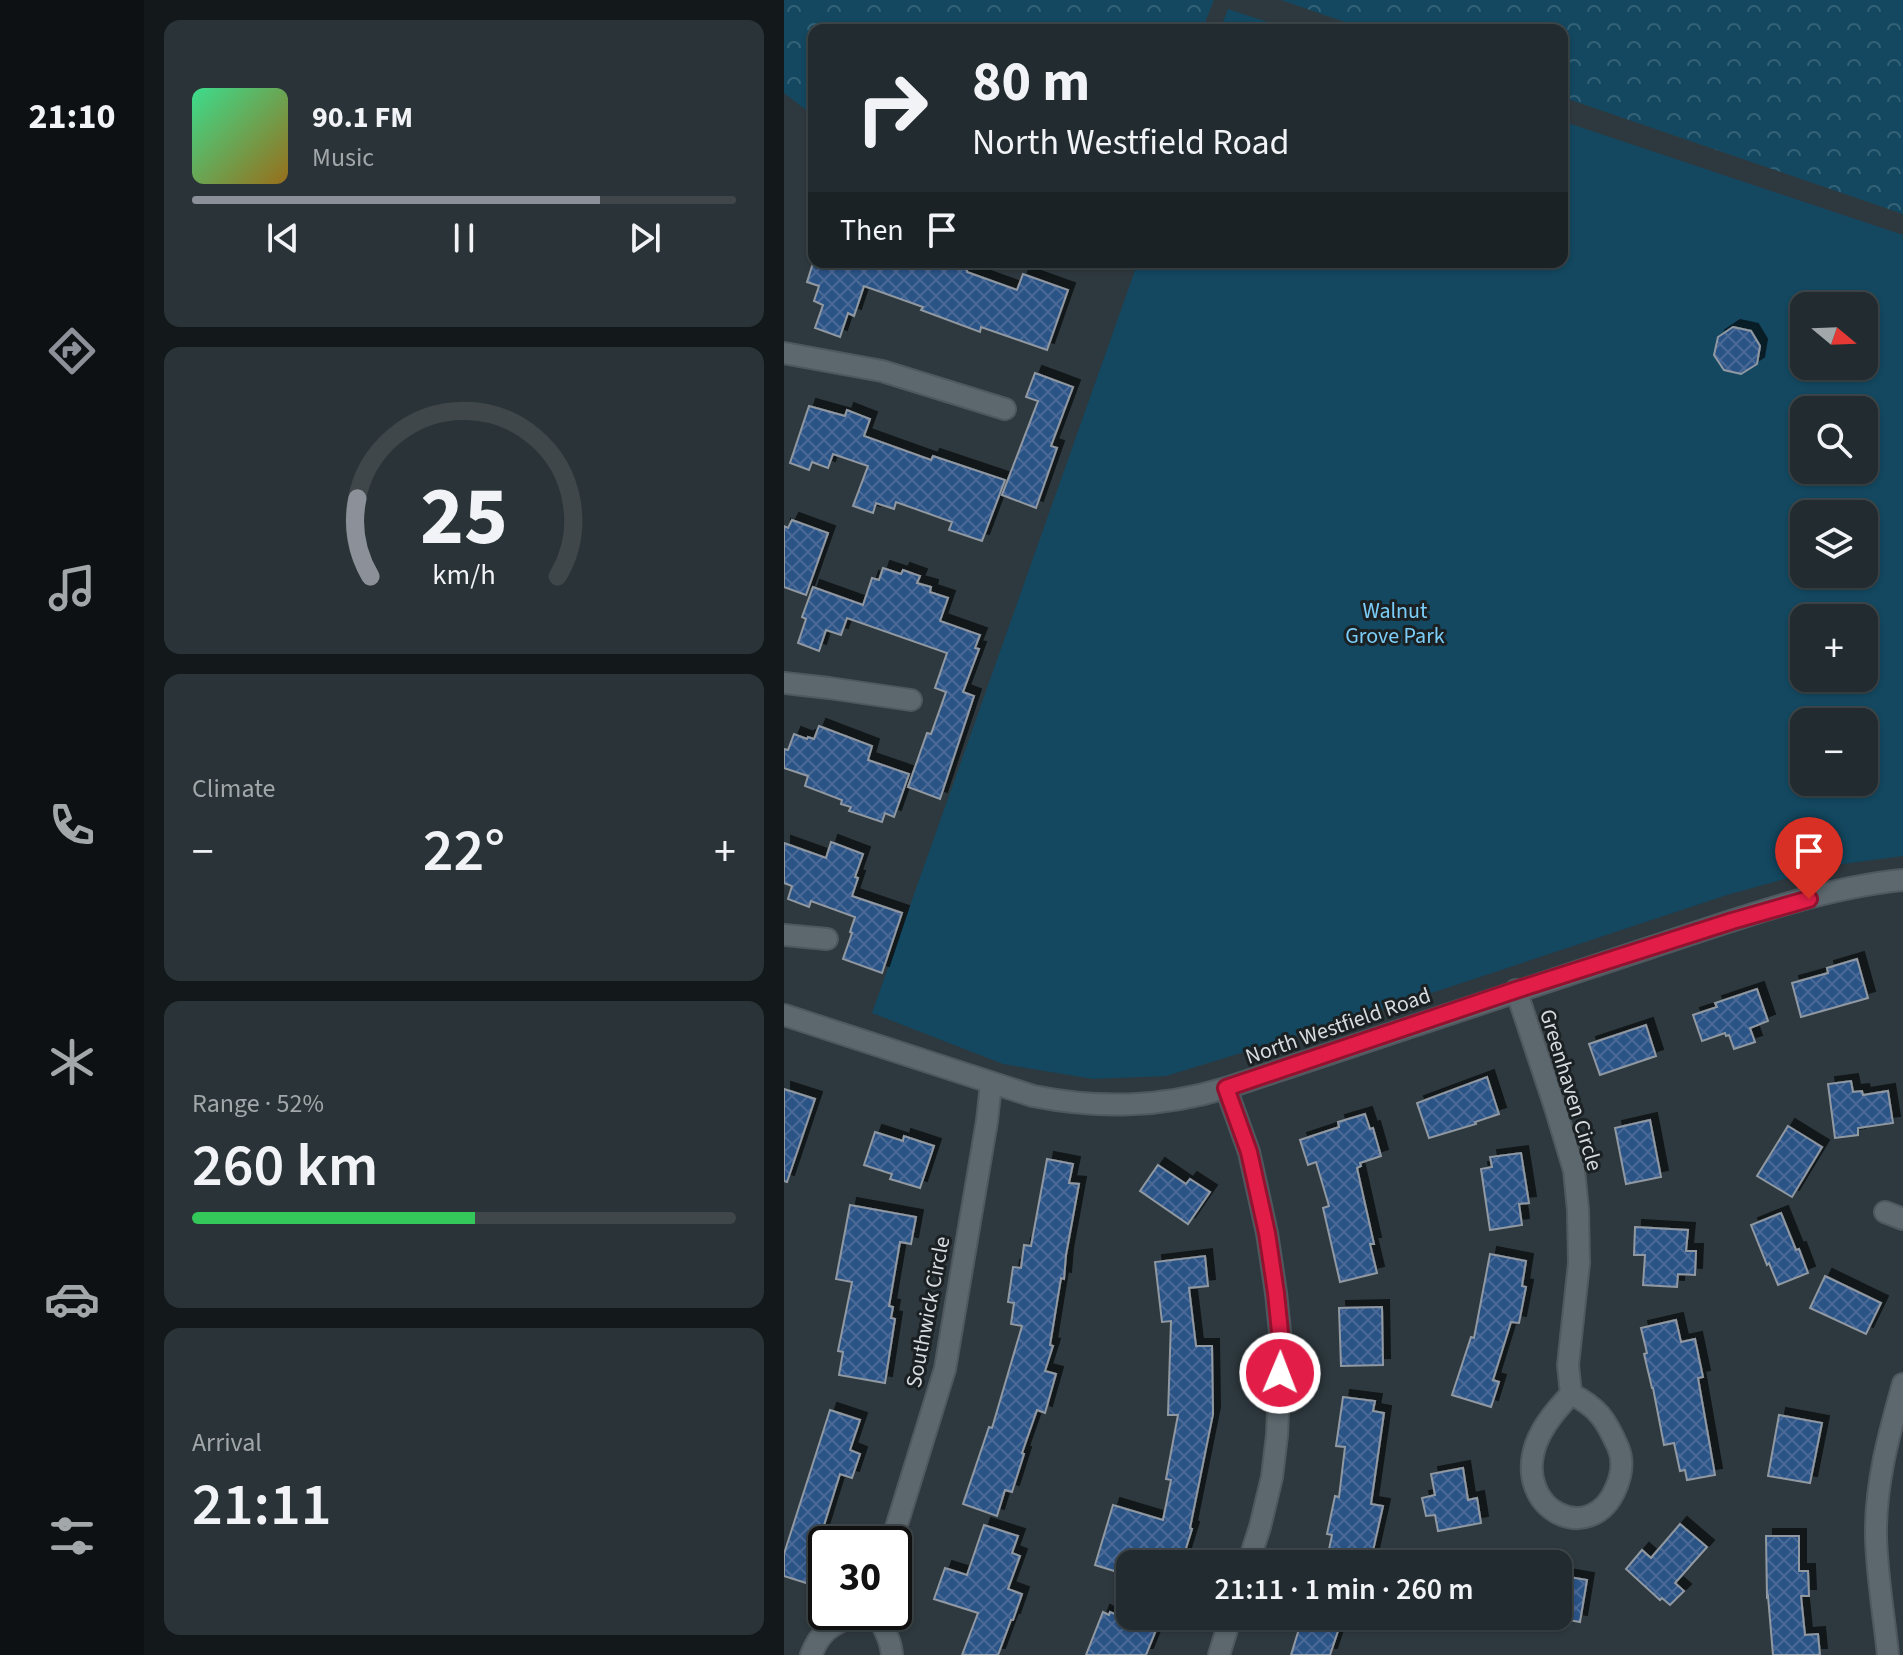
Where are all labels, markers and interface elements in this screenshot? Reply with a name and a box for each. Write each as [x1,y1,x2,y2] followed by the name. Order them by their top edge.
[972,43,1090,122] text: 80 m
[840,56,944,160] icon: right
[29,91,115,142] text: 21:10
[312,96,413,139] text: 90.1 FM
[972,117,1290,168] text: North Westfield Road
[312,139,374,176] text: Music
[920,208,964,252] icon: arrive
[840,209,904,252] text: Then
[261,216,305,260] icon: previous
[442,216,486,260] icon: pause
[623,216,667,260] icon: next
[1790,292,1878,380] north arrow
[1790,292,1878,796] map controls
[44,323,100,379] icon: directions
[1790,396,1878,484] button: search
[420,457,508,575] text: 25
[1790,500,1878,588] button: layers
[432,555,496,595] text: km/h
[44,560,100,616] icon: music
[1345,595,1445,652] park label: Walnut Grove Park
[1790,604,1878,692] button: +
[1790,708,1878,796] button: −
[192,770,276,807] text: Climate
[44,797,100,853] icon: phone
[423,809,505,894] text: 22°
[1775,817,1843,899] pin
[192,821,214,884] text: −
[714,821,736,884] text: +
[1787,829,1831,873] icon: arrive
[1241,979,1435,1073] street label: North Westfield Road
[1531,1005,1611,1175] street label: Greenhaven Circle
[44,1034,100,1090] icon: climate
[192,1085,324,1122] text: Range · 52%
[192,1124,378,1209] text: 260 km
[898,1234,958,1390] street label: Southwick Circle
[44,1271,100,1327] icon: car
[1238,1331,1322,1415] position arrow
[192,1424,262,1461] text: Arrival
[192,1463,332,1548] text: 21:11
[44,1508,100,1564] icon: filters
[808,1526,912,1630] speed limit sign: 30
[1214,1568,1474,1611] text: 21:11 · 1 min · 260 m

